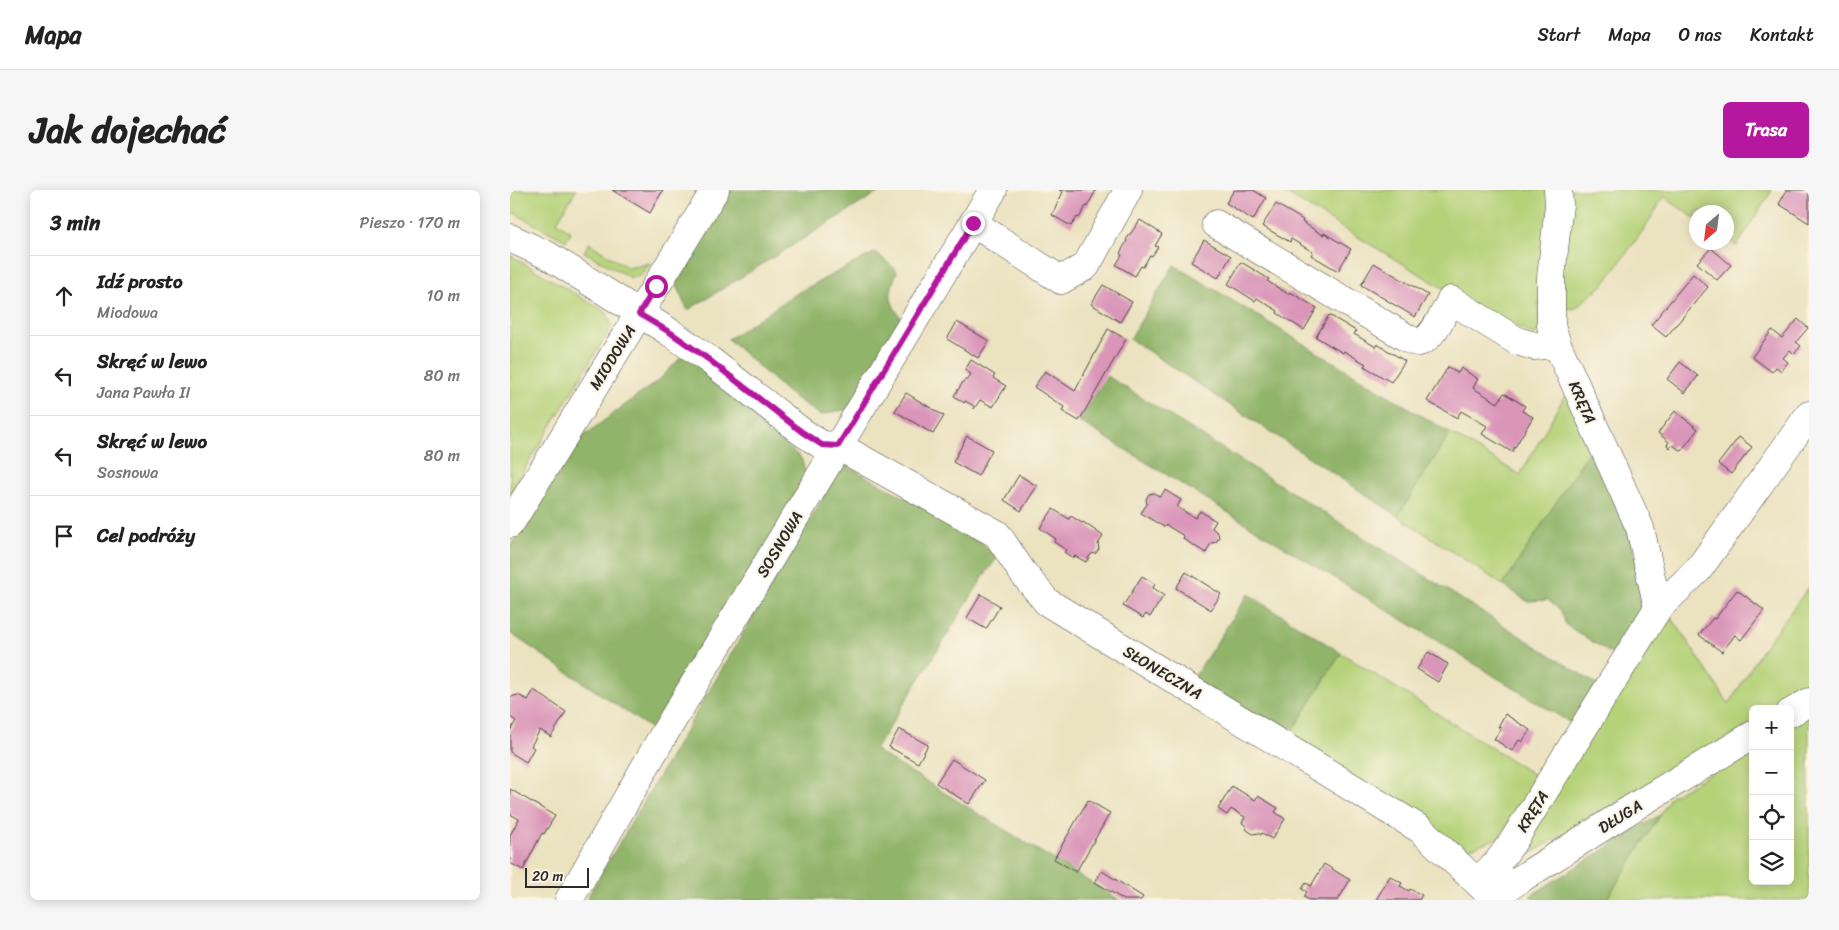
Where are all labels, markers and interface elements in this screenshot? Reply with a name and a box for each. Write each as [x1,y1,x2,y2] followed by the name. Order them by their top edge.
[25,14,81,56] text: Mapa
[1537,19,1580,51] text: Start
[1608,19,1651,51] text: Mapa
[1679,19,1722,51] text: O nas
[1750,19,1814,51] text: Kontakt
[30,99,226,161] text: Jak dojechać
[1723,102,1809,158] button: Trasa
[50,204,100,242] text: 3 min
[1689,205,1734,250] north arrow
[360,208,460,237] text: Pieszo · 170 m
[962,212,985,235] route end
[97,265,183,298] text: Idź prosto
[645,275,668,298] route start
[427,281,460,310] text: 10 m
[50,282,78,310] icon: ahead
[97,298,158,327] text: Miodowa
[581,319,644,396] street label: MIODOWA
[97,345,207,378] text: Skręć w lewo
[424,361,460,390] text: 80 m
[50,362,78,390] icon: left
[1560,376,1605,429] street label: KRĘTA
[97,378,191,407] text: Jana Pawła II
[97,425,207,458] text: Skręć w lewo
[424,441,460,470] text: 80 m
[50,442,78,470] icon: left
[97,458,158,487] text: Sosnowa
[748,505,811,583] street label: SOSNOWA
[97,519,195,552] text: Cel podróży
[50,522,78,550] icon: arrive
[1117,637,1208,708] street label: SŁONECZNA
[1749,705,1794,885] map controls
[1749,705,1794,750] button: +
[1749,750,1794,795] button: −
[1508,785,1557,838] street label: KRĘTA
[1592,791,1648,841] street label: DŁUGA
[1749,795,1794,840] button: locate
[1749,840,1794,885] button: layers
[532,864,563,889] text: 20 m
[525,865,589,888] scale bar

